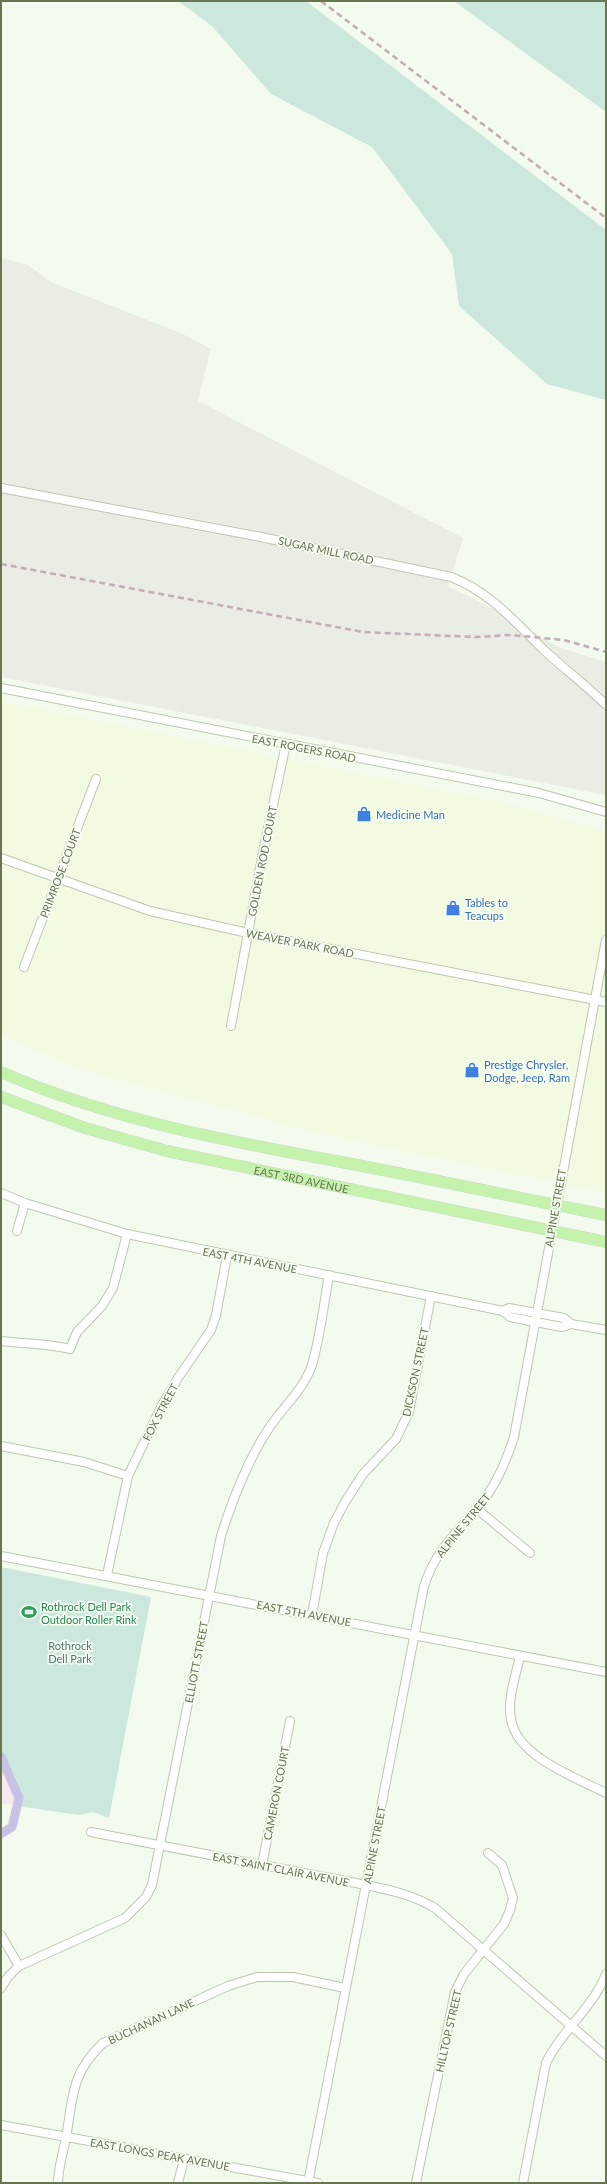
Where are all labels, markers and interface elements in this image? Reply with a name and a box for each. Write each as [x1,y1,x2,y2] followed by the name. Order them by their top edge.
[277,534,375,566] street label: SUGAR MILL ROAD
[251,732,357,764] street label: EAST ROGERS ROAD
[245,804,279,917] street label: GOLDEN ROD COURT
[355,805,373,823] shop icon: Medicine Man
[376,808,445,821] place label: Medicine Man
[37,826,83,920] street label: PRIMROSE COURT
[465,896,508,922] place label: Tables to Teacups
[444,899,462,917] shop icon: Tables to Teacups
[245,926,355,960] street label: WEAVER PARK ROAD
[484,1058,570,1084] place label: Prestige Chrysler, Dodge, Jeep, Ram
[463,1061,481,1079] shop icon: Prestige Chrysler, Dodge, Jeep, Ram
[253,1163,350,1195] street label: EAST 3RD AVENUE
[542,1168,568,1248] street label: ALPINE STREET
[202,1244,298,1276] street label: EAST 4TH AVENUE
[399,1326,431,1418] street label: DICKSON STREET
[139,1381,181,1443] street label: FOX STREET
[433,1490,493,1560] street label: ALPINE STREET
[256,1597,352,1629] street label: EAST 5TH AVENUE
[41,1600,137,1626] place label: Rothrock Dell Park Outdoor Roller Rink
[20,1603,38,1621] sports icon: Rothrock Dell Park Outdoor Roller Rink
[182,1619,210,1704] street label: ELLIOTT STREET
[48,1639,92,1665] park label: Rothrock Dell Park
[261,1744,292,1841] street label: CAMERON COURT
[360,1805,388,1885] street label: ALPINE STREET
[212,1849,350,1889] street label: EAST SAINT CLAIR AVENUE
[432,1988,464,2074] street label: HILLTOP STREET
[106,1995,196,2047] street label: BUCHANAN LANE
[89,2135,231,2173] street label: EAST LONGS PEAK AVENUE

